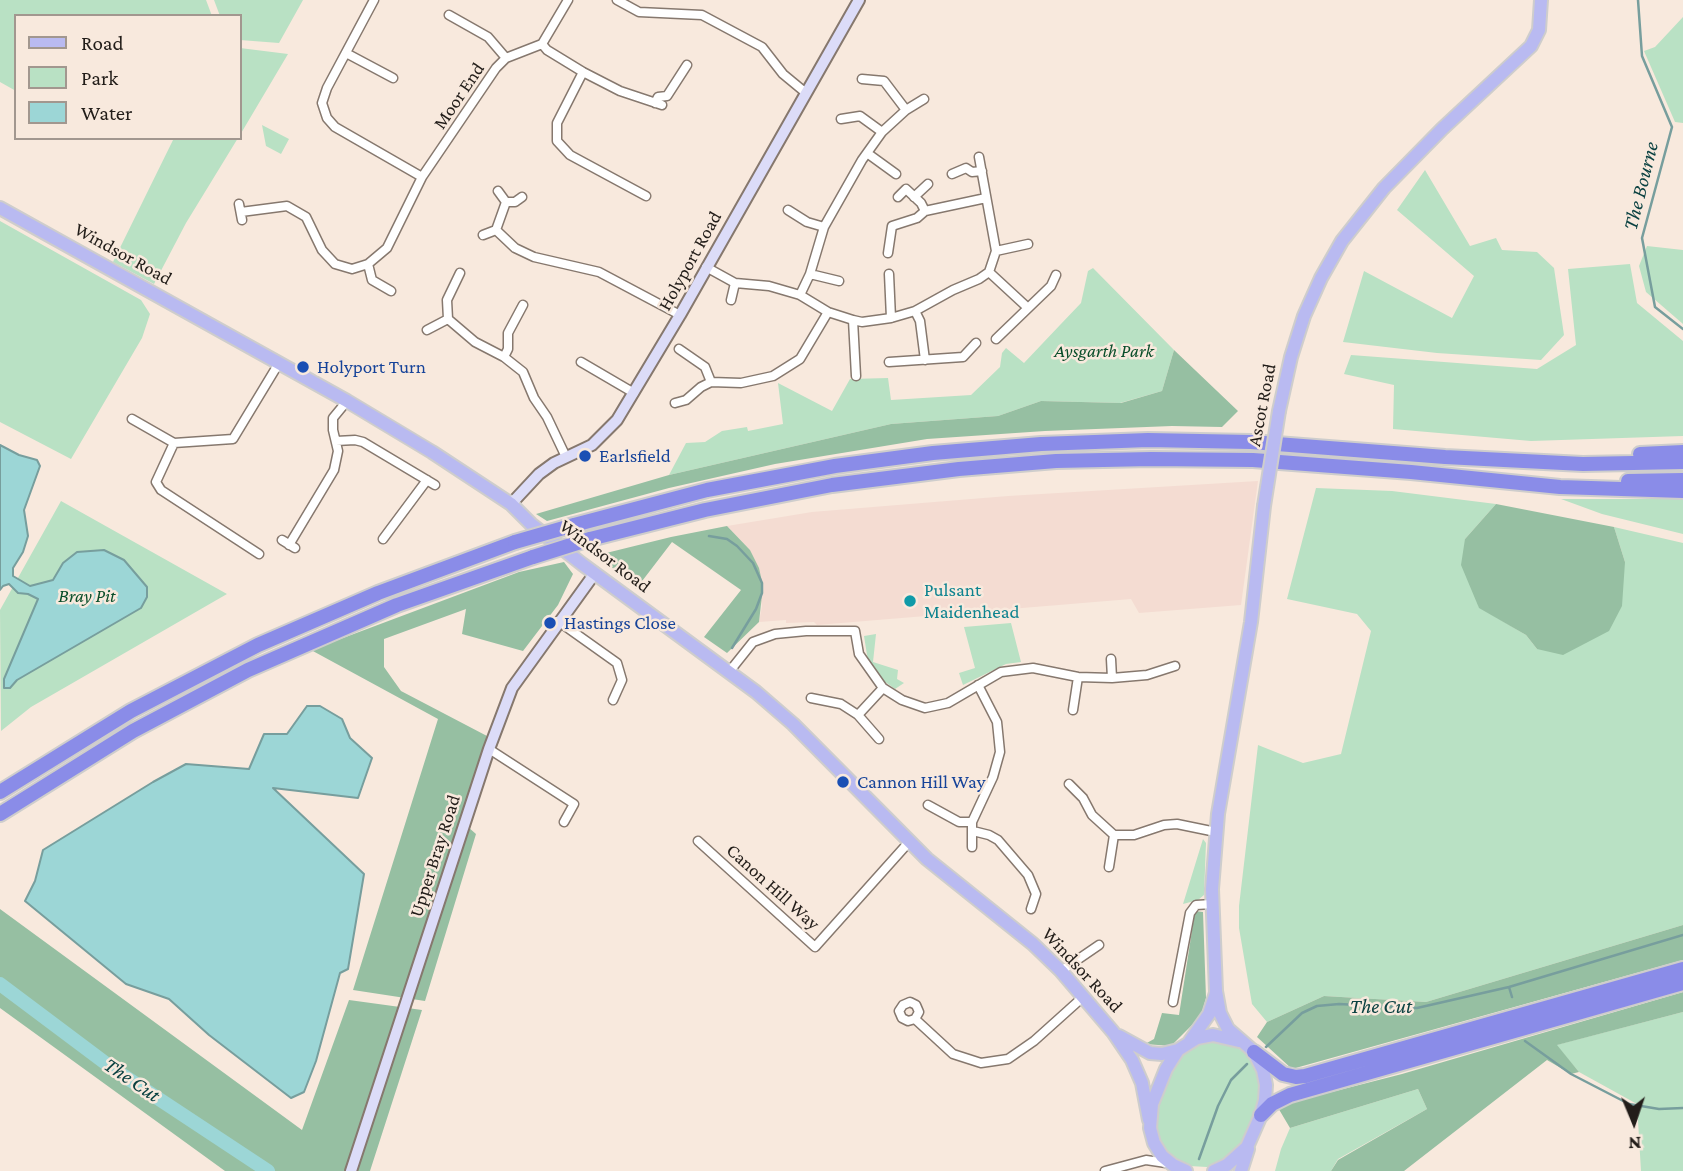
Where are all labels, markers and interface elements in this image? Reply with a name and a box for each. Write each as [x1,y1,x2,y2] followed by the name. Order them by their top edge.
[14,14,242,140] legend
[81,31,124,55] text: Road
[428,58,490,134] street label: Moor End
[81,66,118,90] text: Park
[81,101,133,125] text: Water
[1618,139,1664,233] water label: The Bourne
[653,207,727,315] street label: Holyport Road
[70,218,176,290] street label: Windsor Road
[1054,340,1154,362] park label: Aysgarth Park
[317,356,426,378] place label: Holyport Turn
[295,359,311,375] marker: Holyport Turn
[1243,362,1281,448] street label: Ascot Road
[599,445,671,467] place label: Earlsfield
[577,448,593,464] marker: Earlsfield
[555,514,655,598] street label: Windsor Road
[924,579,1019,623] place label: Pulsant Maidenhead
[58,585,116,607] park label: Bray Pit
[902,593,918,609] marker: Pulsant Maidenhead
[564,612,676,634] place label: Hastings Close
[542,615,558,631] marker: Hastings Close
[857,771,986,793] place label: Cannon Hill Way
[835,774,851,790] marker: Cannon Hill Way
[404,792,466,920] street label: Upper Bray Road
[721,839,825,935] street label: Canon Hill Way
[1037,923,1127,1017] street label: Windsor Road
[1350,994,1412,1020] water label: The Cut
[99,1052,165,1108] water label: The Cut
[1599,1087,1669,1157] north arrow
[1628,1133,1642,1154] text: N

